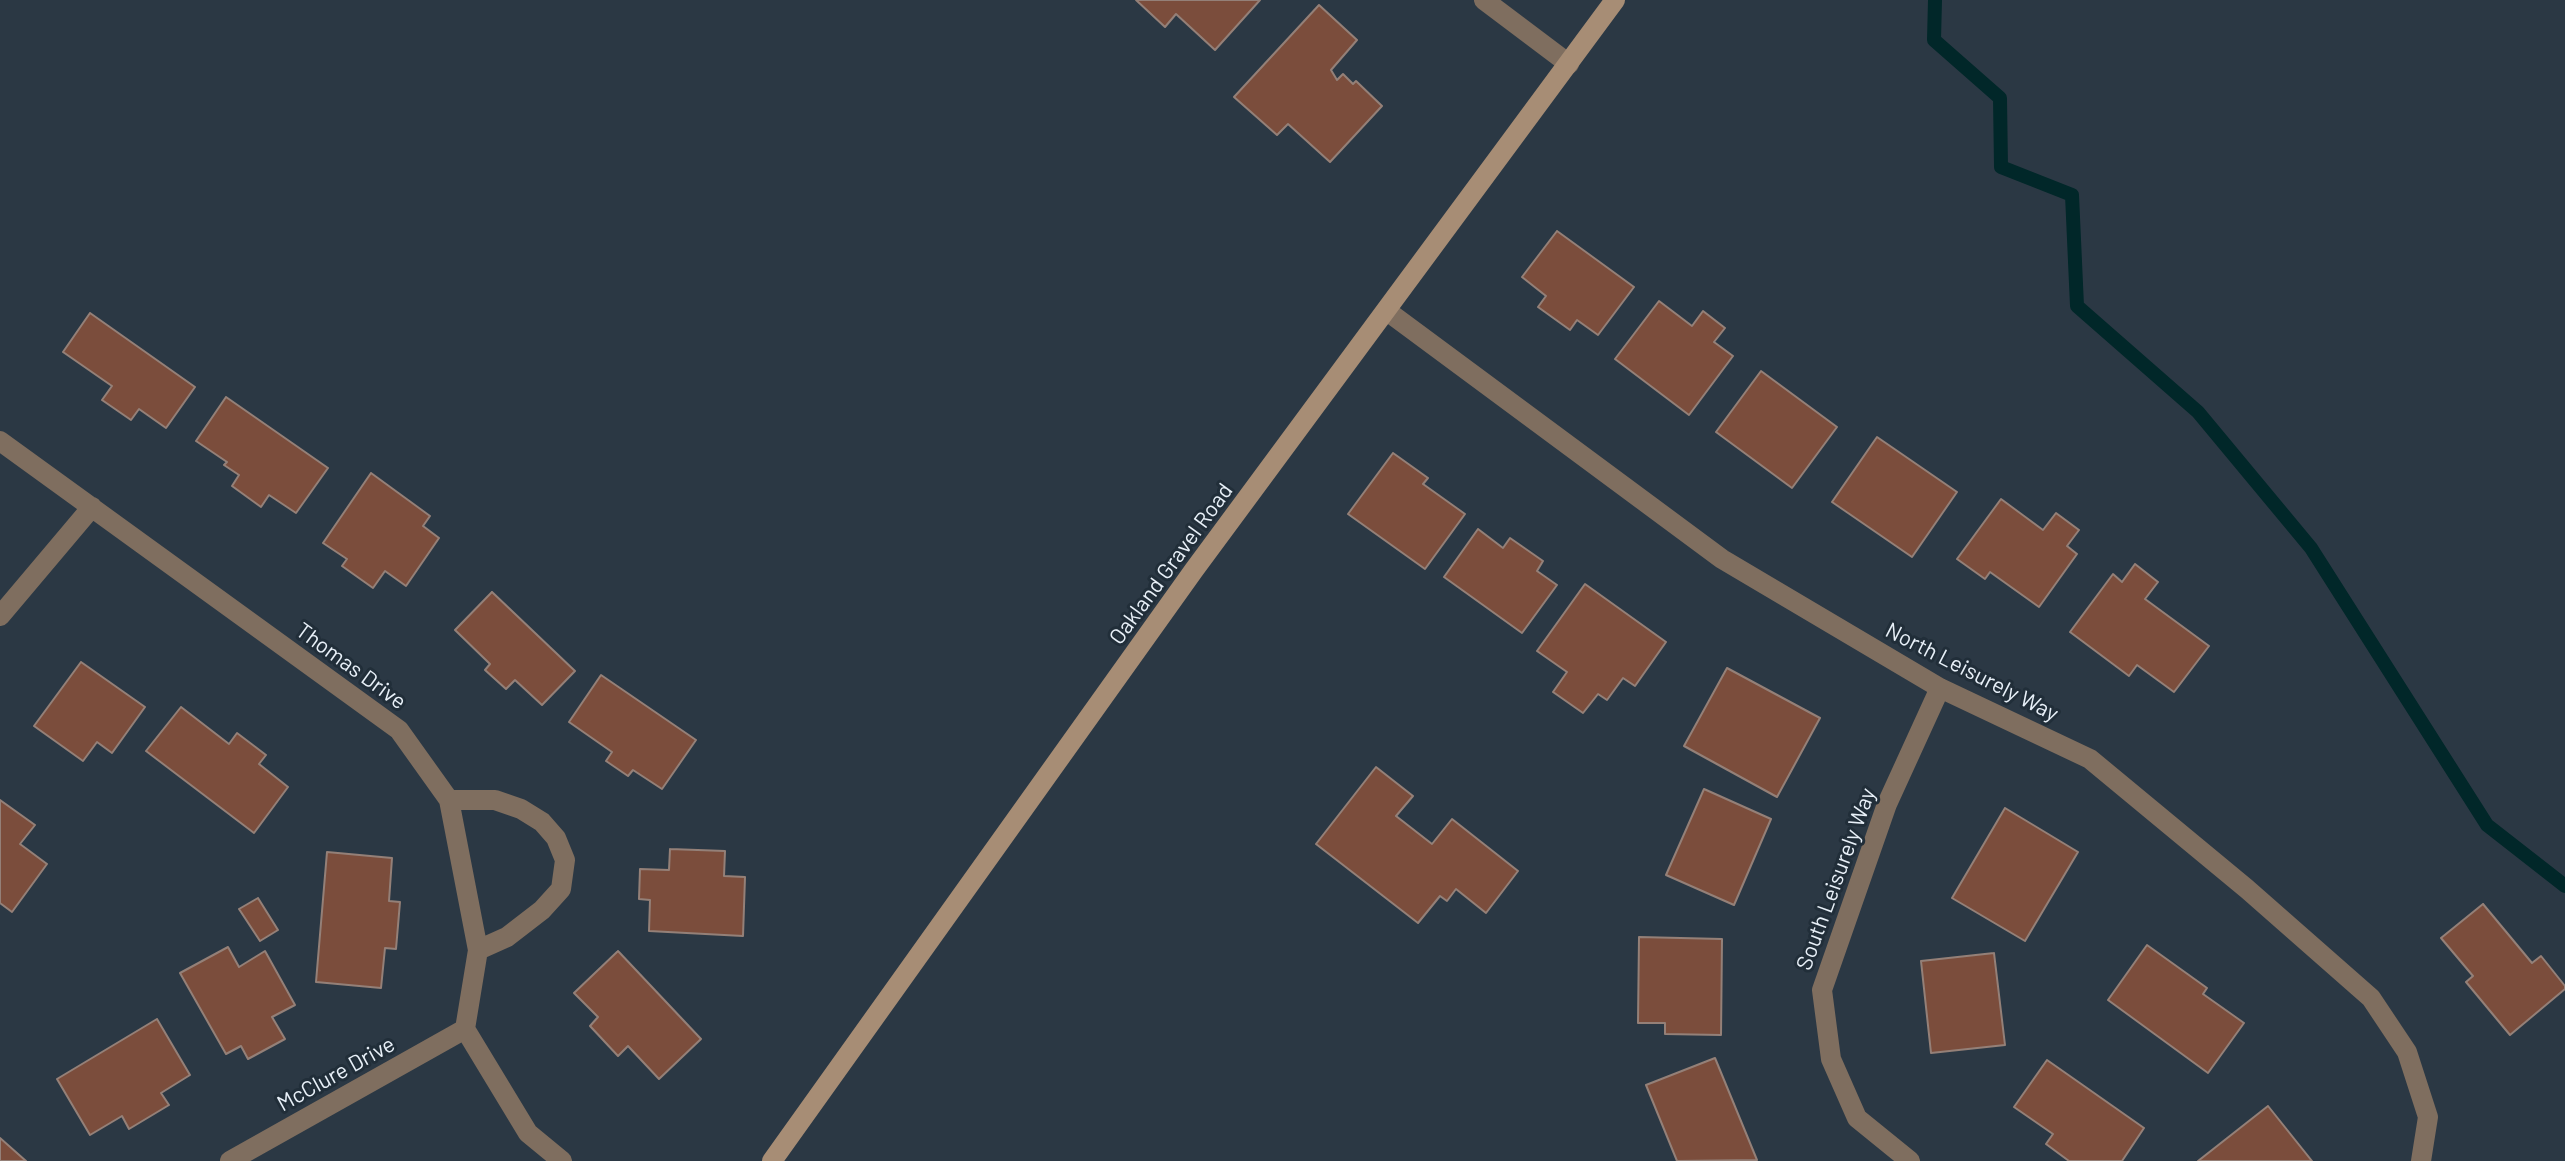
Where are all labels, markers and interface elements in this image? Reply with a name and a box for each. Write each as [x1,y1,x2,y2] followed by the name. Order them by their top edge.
[1104,478,1238,650] street label: Oakland Gravel Road
[291,617,411,715] street label: Thomas Drive
[1881,617,2063,727] street label: North Leisurely Way
[1791,784,1881,974] street label: South Leisurely Way
[273,1031,399,1117] street label: McClure Drive

